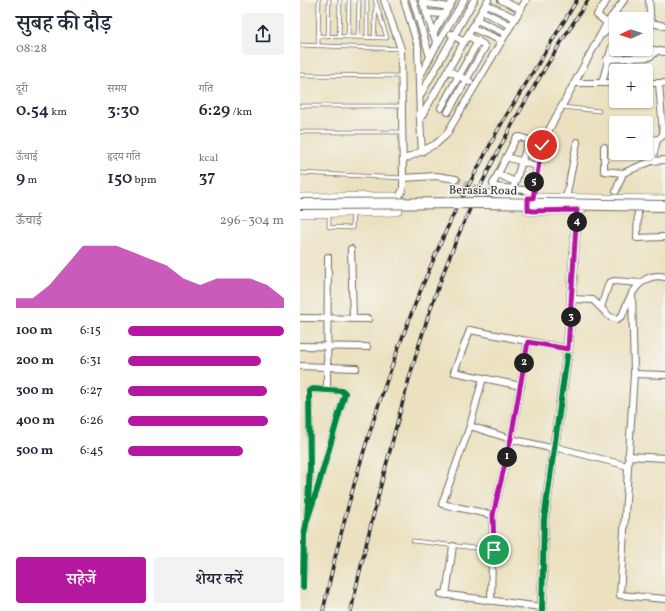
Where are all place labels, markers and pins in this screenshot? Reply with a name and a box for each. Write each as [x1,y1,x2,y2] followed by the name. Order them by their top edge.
[525,128,559,162] pin
[524,172,544,192] pin: 5
[567,212,587,232] pin: 4
[561,307,581,327] pin: 3
[514,353,534,373] pin: 2
[497,447,517,467] pin: 1
[477,533,511,567] pin

